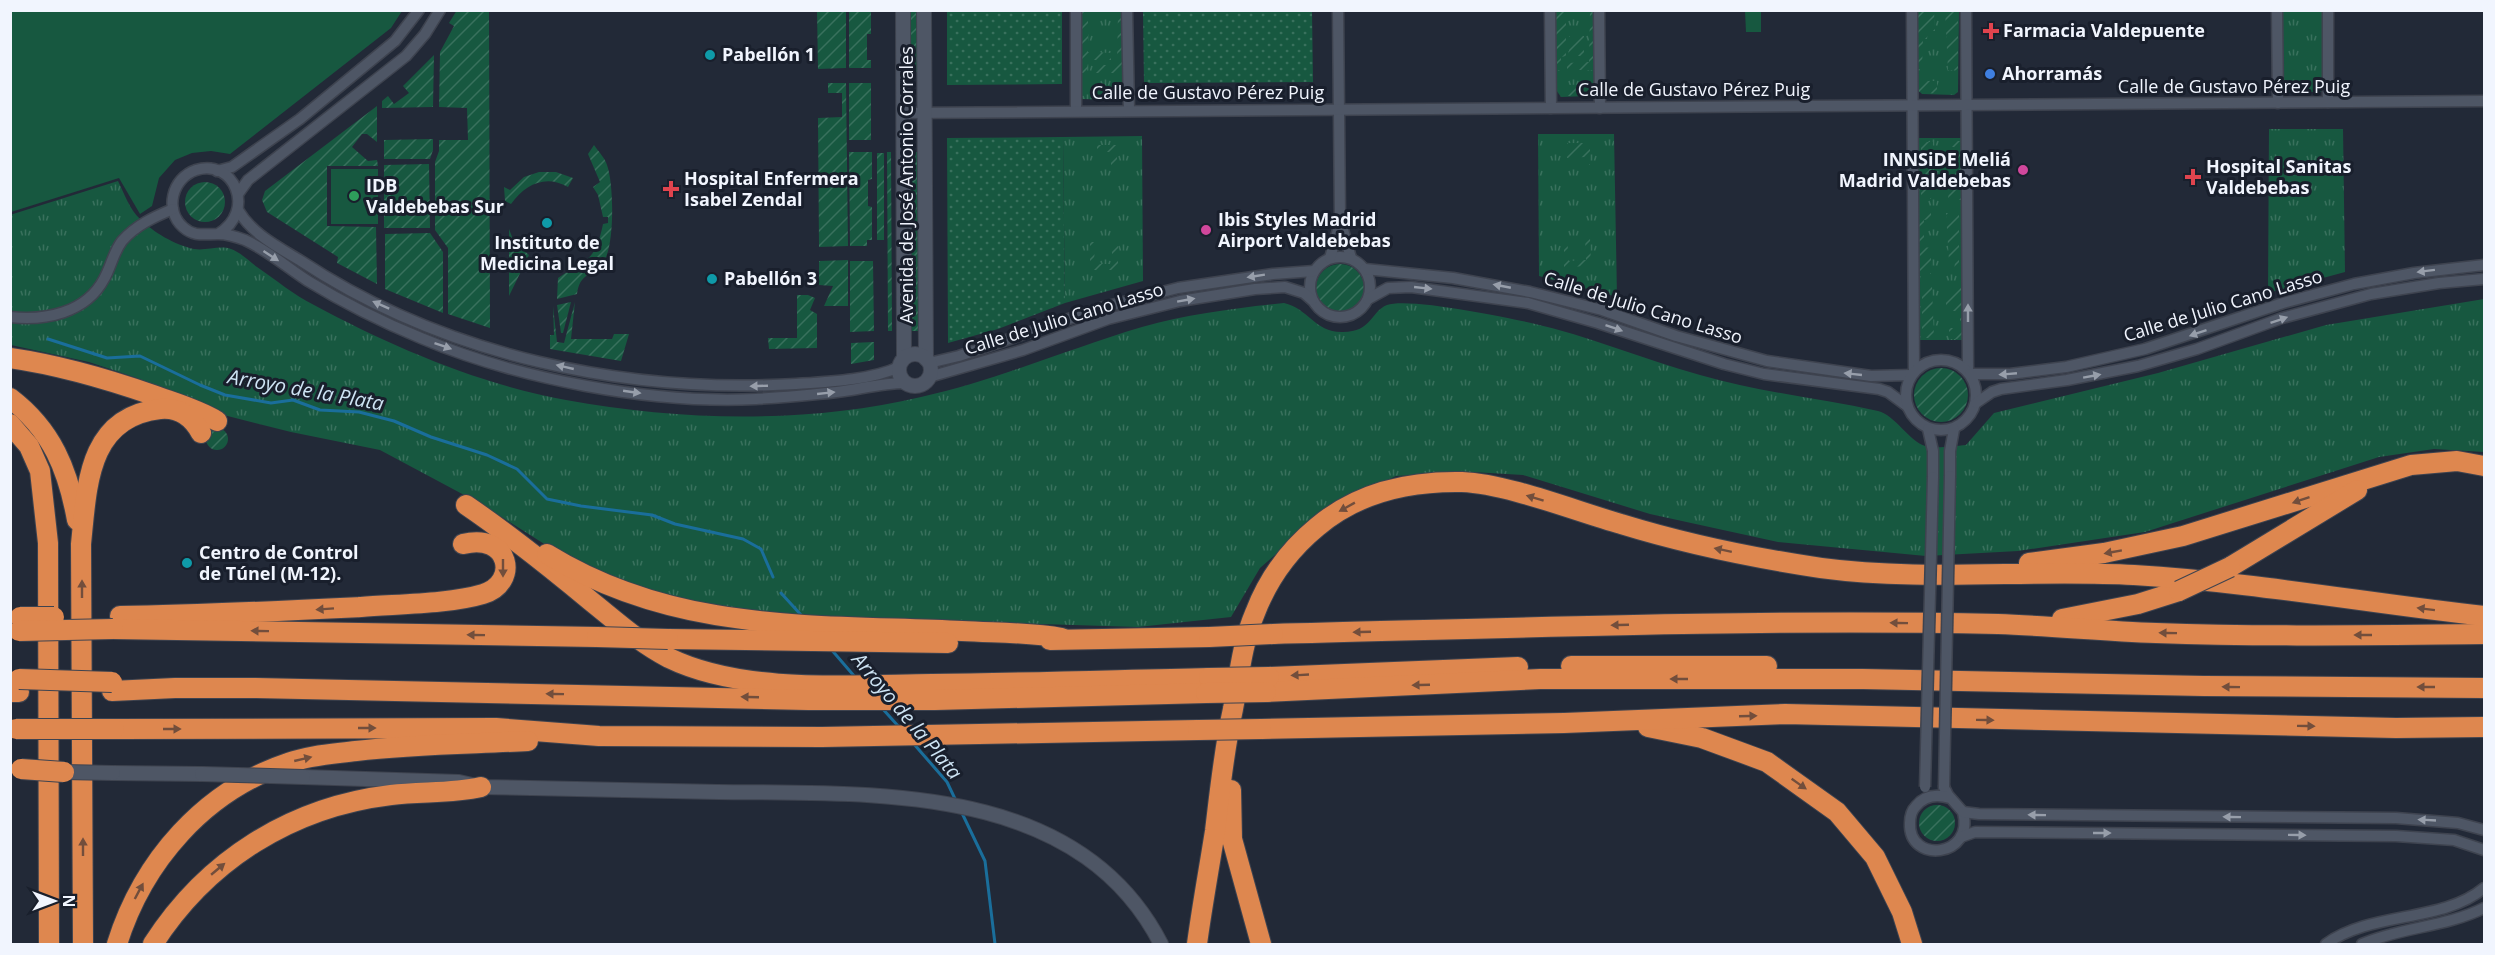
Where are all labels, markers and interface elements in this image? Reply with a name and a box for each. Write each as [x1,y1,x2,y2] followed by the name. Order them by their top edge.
[2003,18,2205,42] place label: Farmacia Valdepuente
[1984,24,1998,38] marker: Farmacia Valdepuente
[722,42,815,66] place label: Pabellón 1
[894,46,918,324] street label: Avenida de José Antonio Corrales
[703,48,717,62] marker: Pabellón 1
[2002,61,2102,85] place label: Ahorramás
[1983,67,1997,81] marker: Ahorramás
[2118,74,2350,98] street label: Calle de Gustavo Pérez Puig
[1578,77,1810,101] street label: Calle de Gustavo Pérez Puig
[1092,80,1324,104] street label: Calle de Gustavo Pérez Puig
[1839,147,2011,192] place label: INNSiDE Meliá Madrid Valdebebas
[2206,154,2351,199] place label: Hospital Sanitas Valdebebas
[2016,163,2030,177] marker: INNSiDE Meliá Madrid Valdebebas
[684,166,859,211] place label: Hospital Enfermera Isabel Zendal
[2184,168,2202,186] marker: Hospital Sanitas Valdebebas
[366,173,504,218] place label: IDB Valdebebas Sur
[662,180,680,198] marker: Hospital Enfermera Isabel Zendal
[347,189,361,203] marker: IDB Valdebebas Sur
[1218,207,1391,252] place label: Ibis Styles Madrid Airport Valdebebas
[540,216,554,230] marker: Instituto de Medicina Legal
[1199,223,1213,237] marker: Ibis Styles Madrid Airport Valdebebas
[480,230,614,275] place label: Instituto de Medicina Legal
[262,250,278,262] one-way arrow
[2120,263,2325,347] street label: Calle de Julio Cano Lasso
[1541,265,1746,349] street label: Calle de Julio Cano Lasso
[724,266,817,290] place label: Pabellón 3
[2417,267,2436,276] one-way arrow
[705,272,719,286] marker: Pabellón 3
[1247,272,1266,281] one-way arrow
[961,276,1166,360] street label: Calle de Julio Cano Lasso
[1492,281,1511,290] one-way arrow
[1414,283,1433,293] one-way arrow
[1177,295,1196,304] one-way arrow
[371,300,389,310] one-way arrow
[1963,303,1973,322] one-way arrow
[2270,314,2288,324] one-way arrow
[1605,324,1623,334] one-way arrow
[2189,328,2207,338] one-way arrow
[434,342,452,352] one-way arrow
[556,361,574,371] one-way arrow
[224,362,386,417] water label: Arroyo de la Plata
[1844,369,1863,379] one-way arrow
[1998,369,2017,379] one-way arrow
[2083,371,2102,380] one-way arrow
[749,381,768,390] one-way arrow
[623,388,642,397] one-way arrow
[817,388,836,398] one-way arrow
[1526,493,1544,503] one-way arrow
[2292,495,2310,505] one-way arrow
[1338,502,1355,512] one-way arrow
[199,540,359,585] place label: Centro de Control de Túnel (M-12).
[1713,545,1732,554] one-way arrow
[2103,547,2122,556] one-way arrow
[180,556,194,570] marker: Centro de Control de Túnel (M-12).
[498,559,508,578] one-way arrow
[77,579,87,598] one-way arrow
[316,604,335,614] one-way arrow
[2417,605,2436,614] one-way arrow
[1889,619,1908,628] one-way arrow
[1611,620,1630,630] one-way arrow
[250,627,269,636] one-way arrow
[1353,627,1372,637] one-way arrow
[2159,628,2178,638] one-way arrow
[466,630,485,640] one-way arrow
[2354,630,2373,640] one-way arrow
[845,645,968,785] water label: Arroyo de la Plata
[1291,671,1310,680] one-way arrow
[1670,674,1689,684] one-way arrow
[1412,680,1431,689] one-way arrow
[2222,682,2241,691] one-way arrow
[2417,682,2436,692] one-way arrow
[545,690,564,699] one-way arrow
[740,693,759,702] one-way arrow
[1739,711,1758,720] one-way arrow
[1976,715,1995,724] one-way arrow
[2297,722,2316,731] one-way arrow
[358,723,377,733] one-way arrow
[163,724,182,734] one-way arrow
[293,754,312,763] one-way arrow
[1790,778,1806,790] one-way arrow
[2028,810,2047,819] one-way arrow
[2223,812,2242,822] one-way arrow
[2418,815,2437,824] one-way arrow
[2093,828,2112,838] one-way arrow
[2288,830,2307,840] one-way arrow
[78,837,88,856] one-way arrow
[210,863,225,876] one-way arrow
[24,871,84,931] north arrow
[134,882,144,899] one-way arrow
[58,894,80,908] text: N

